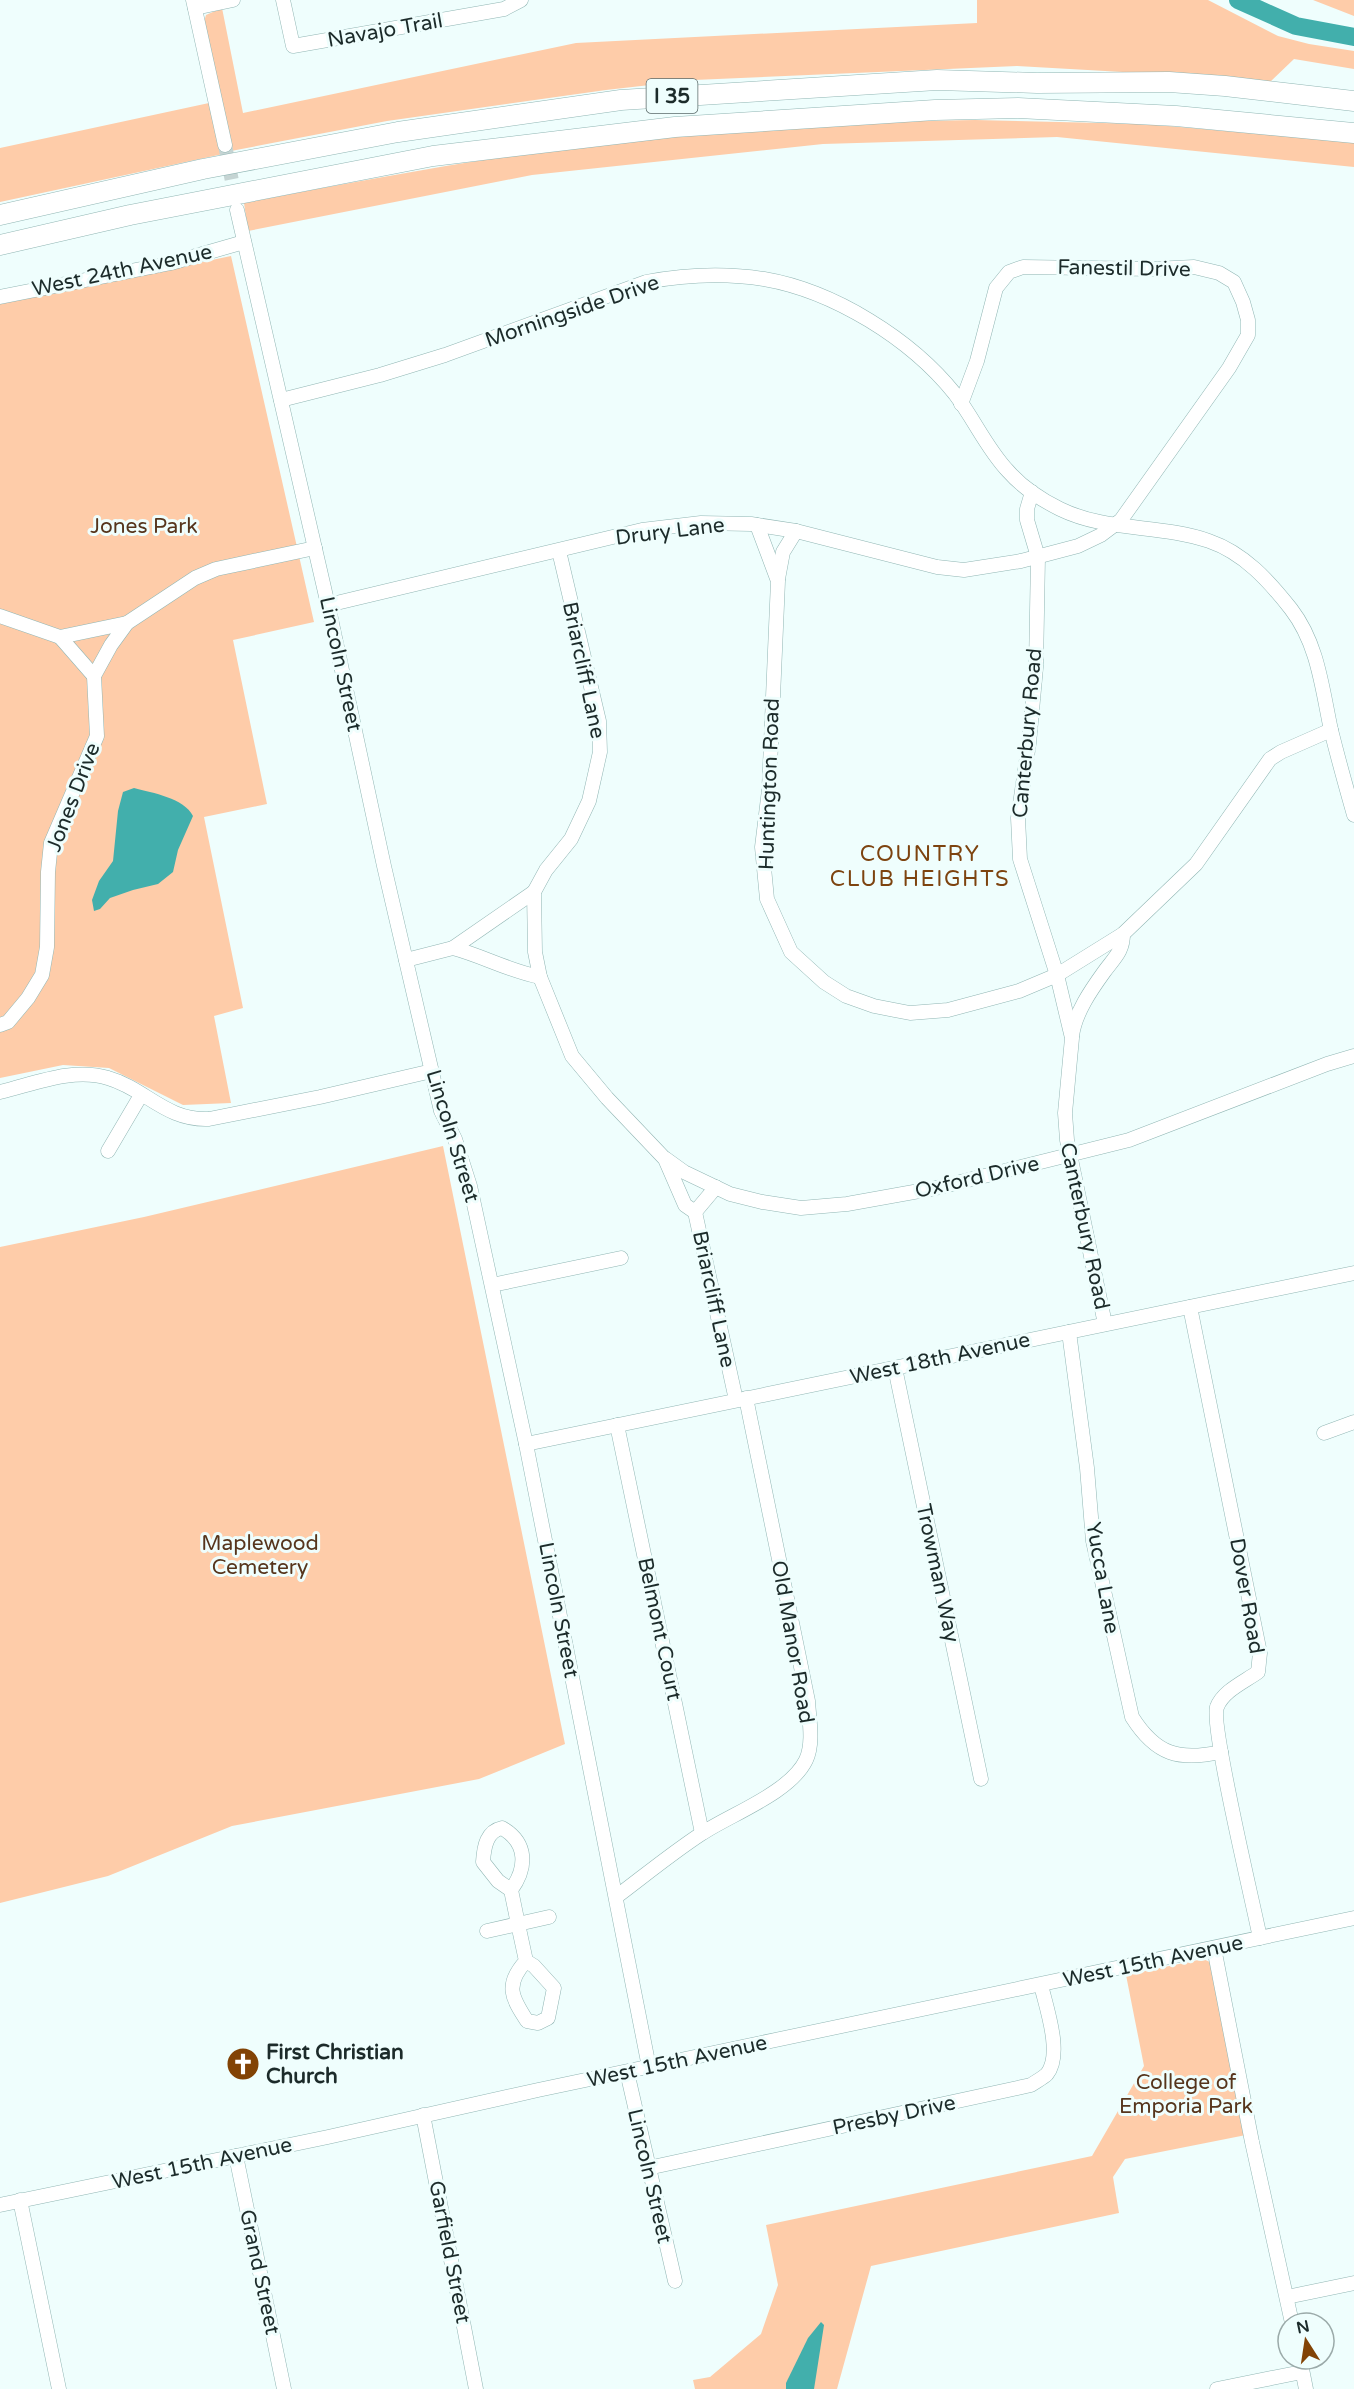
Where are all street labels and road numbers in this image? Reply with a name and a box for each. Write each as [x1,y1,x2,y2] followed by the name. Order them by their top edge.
[325,8,445,53] street label: Navajo Trail
[646,79,698,113] road number: I 35
[30,239,215,302] street label: West 24th Avenue
[1057,255,1191,282] street label: Fanestil Drive
[482,270,663,353] street label: Morningside Drive
[614,512,726,551] street label: Drury Lane
[314,594,367,734] street label: Lincoln Street
[557,599,610,741] street label: Briarcliff Lane
[1008,647,1047,819] street label: Canterbury Road
[754,698,785,870] street label: Huntington Road
[41,739,106,855] street label: Jones Drive
[420,1067,485,1206] street label: Lincoln Street
[1055,1140,1114,1312] street label: Canterbury Road
[912,1151,1042,1204] street label: Oxford Drive
[687,1228,740,1370] street label: Briarcliff Lane
[848,1327,1033,1390] street label: West 18th Avenue
[911,1501,964,1645] street label: Trowman Way
[1080,1520,1125,1636] street label: Yucca Lane
[1224,1536,1269,1656] street label: Dover Road
[533,1540,584,1680] street label: Lincoln Street
[632,1555,687,1703] street label: Belmont Court
[766,1559,819,1725] street label: Old Manor Road
[1061,1930,1246,1993] street label: West 15th Avenue
[585,2030,770,2093] street label: West 15th Avenue
[830,2090,958,2141] street label: Presby Drive
[622,2106,677,2246] street label: Lincoln Street
[110,2132,295,2195] street label: West 15th Avenue
[423,2179,476,2326] street label: Garfield Street
[234,2207,285,2337] street label: Grand Street

